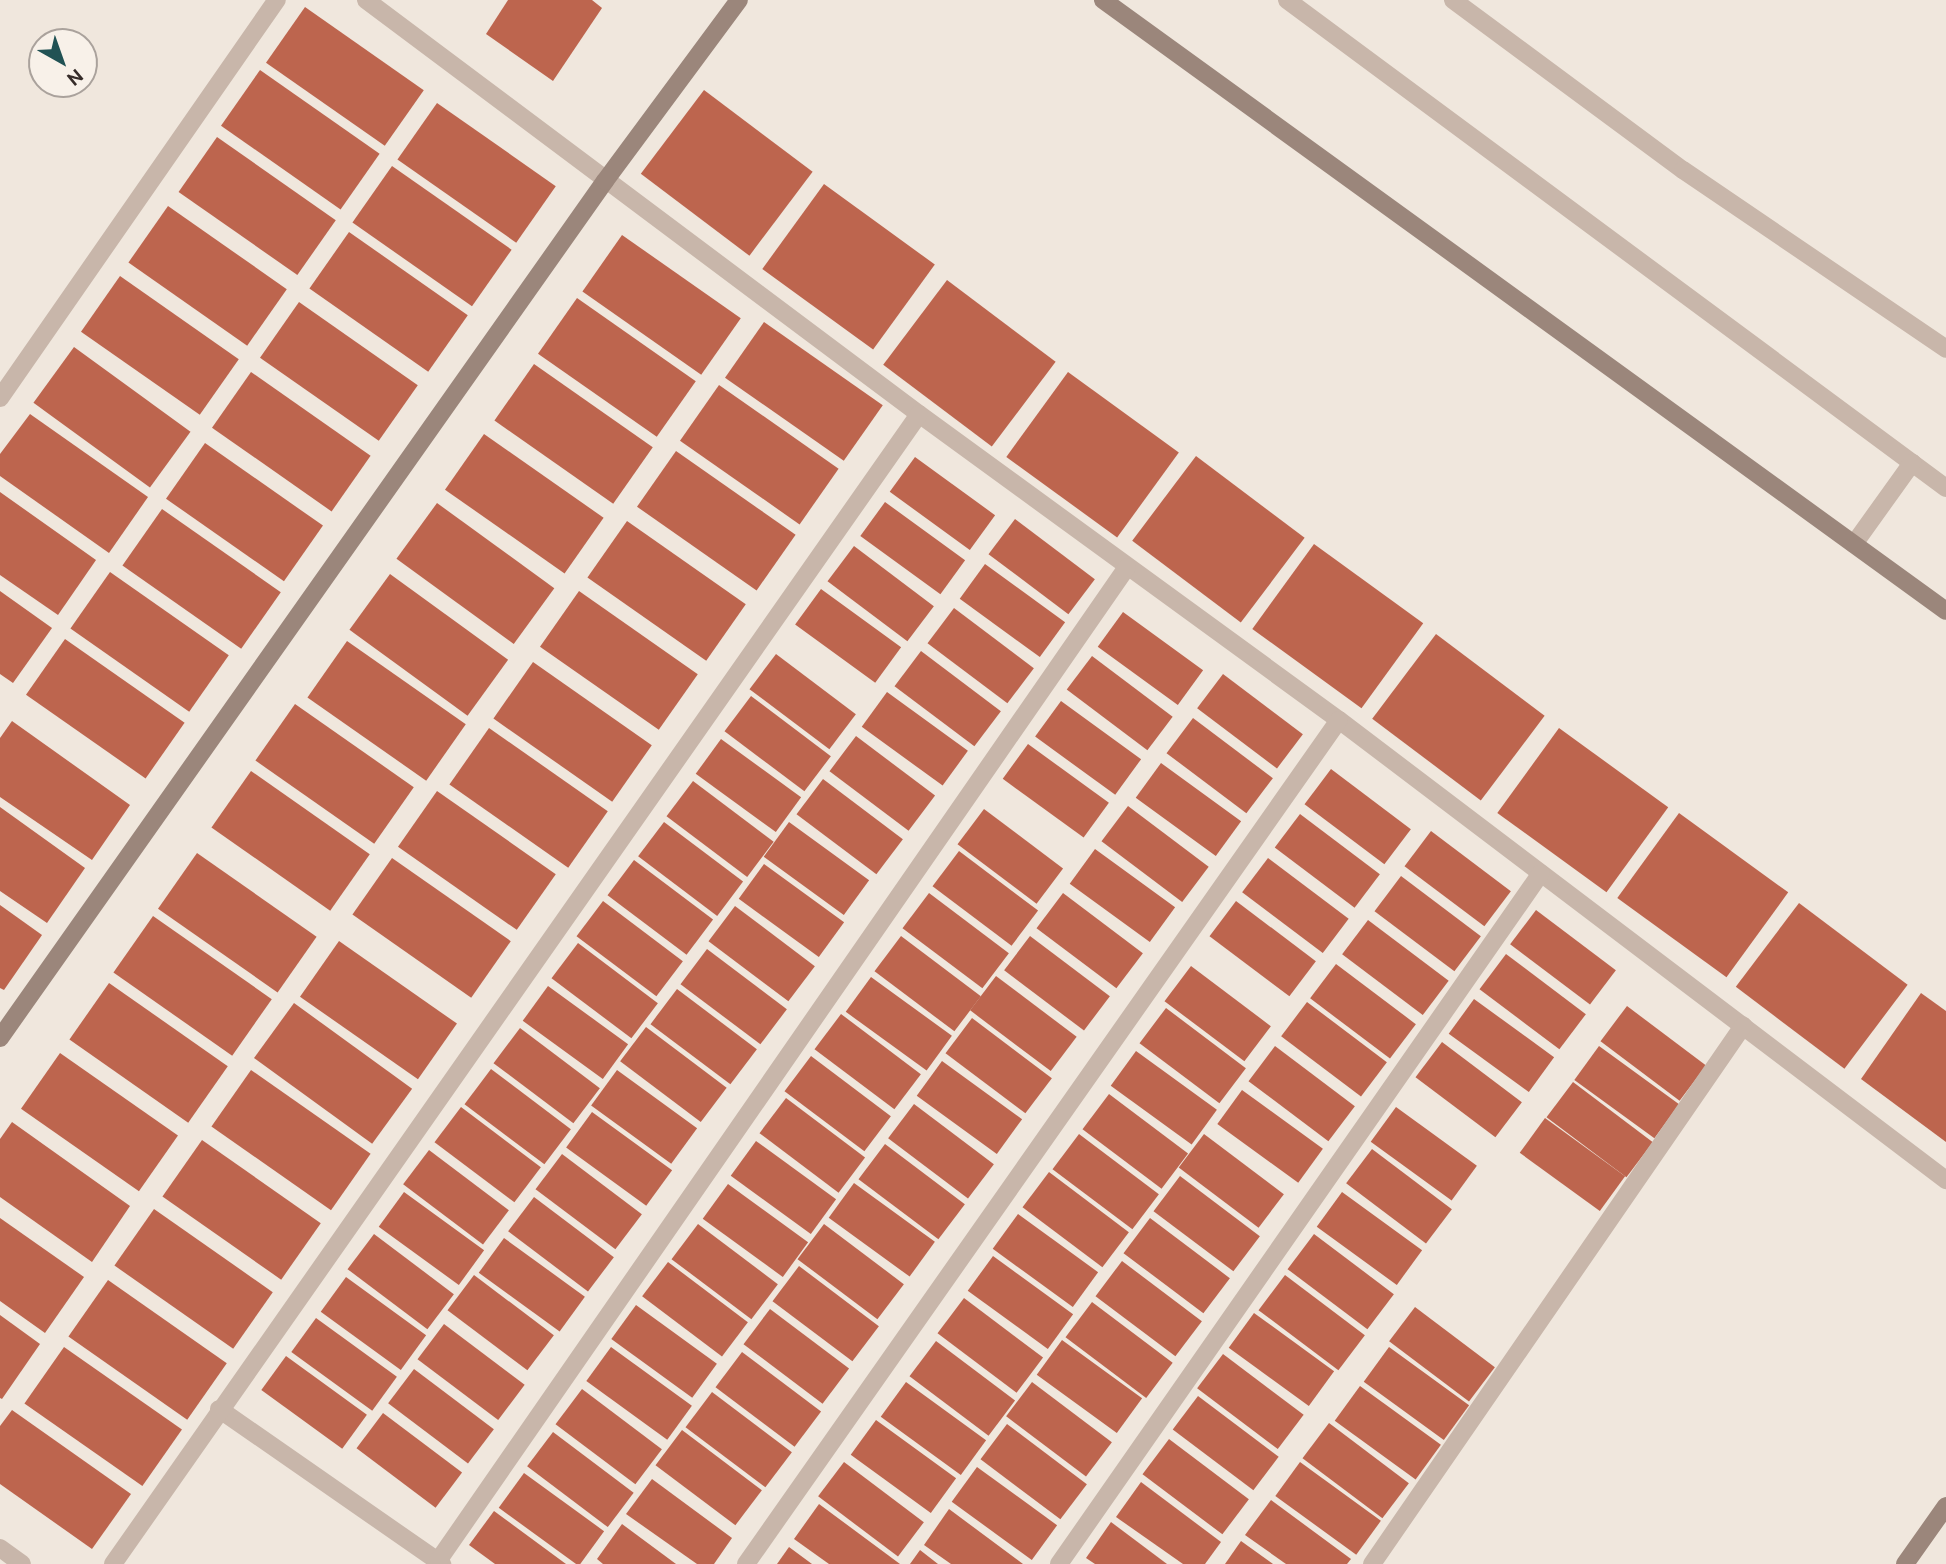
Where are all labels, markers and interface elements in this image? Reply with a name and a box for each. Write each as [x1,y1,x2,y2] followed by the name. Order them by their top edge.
[28,28,98,98] north arrow
[63,65,88,91] text: N

